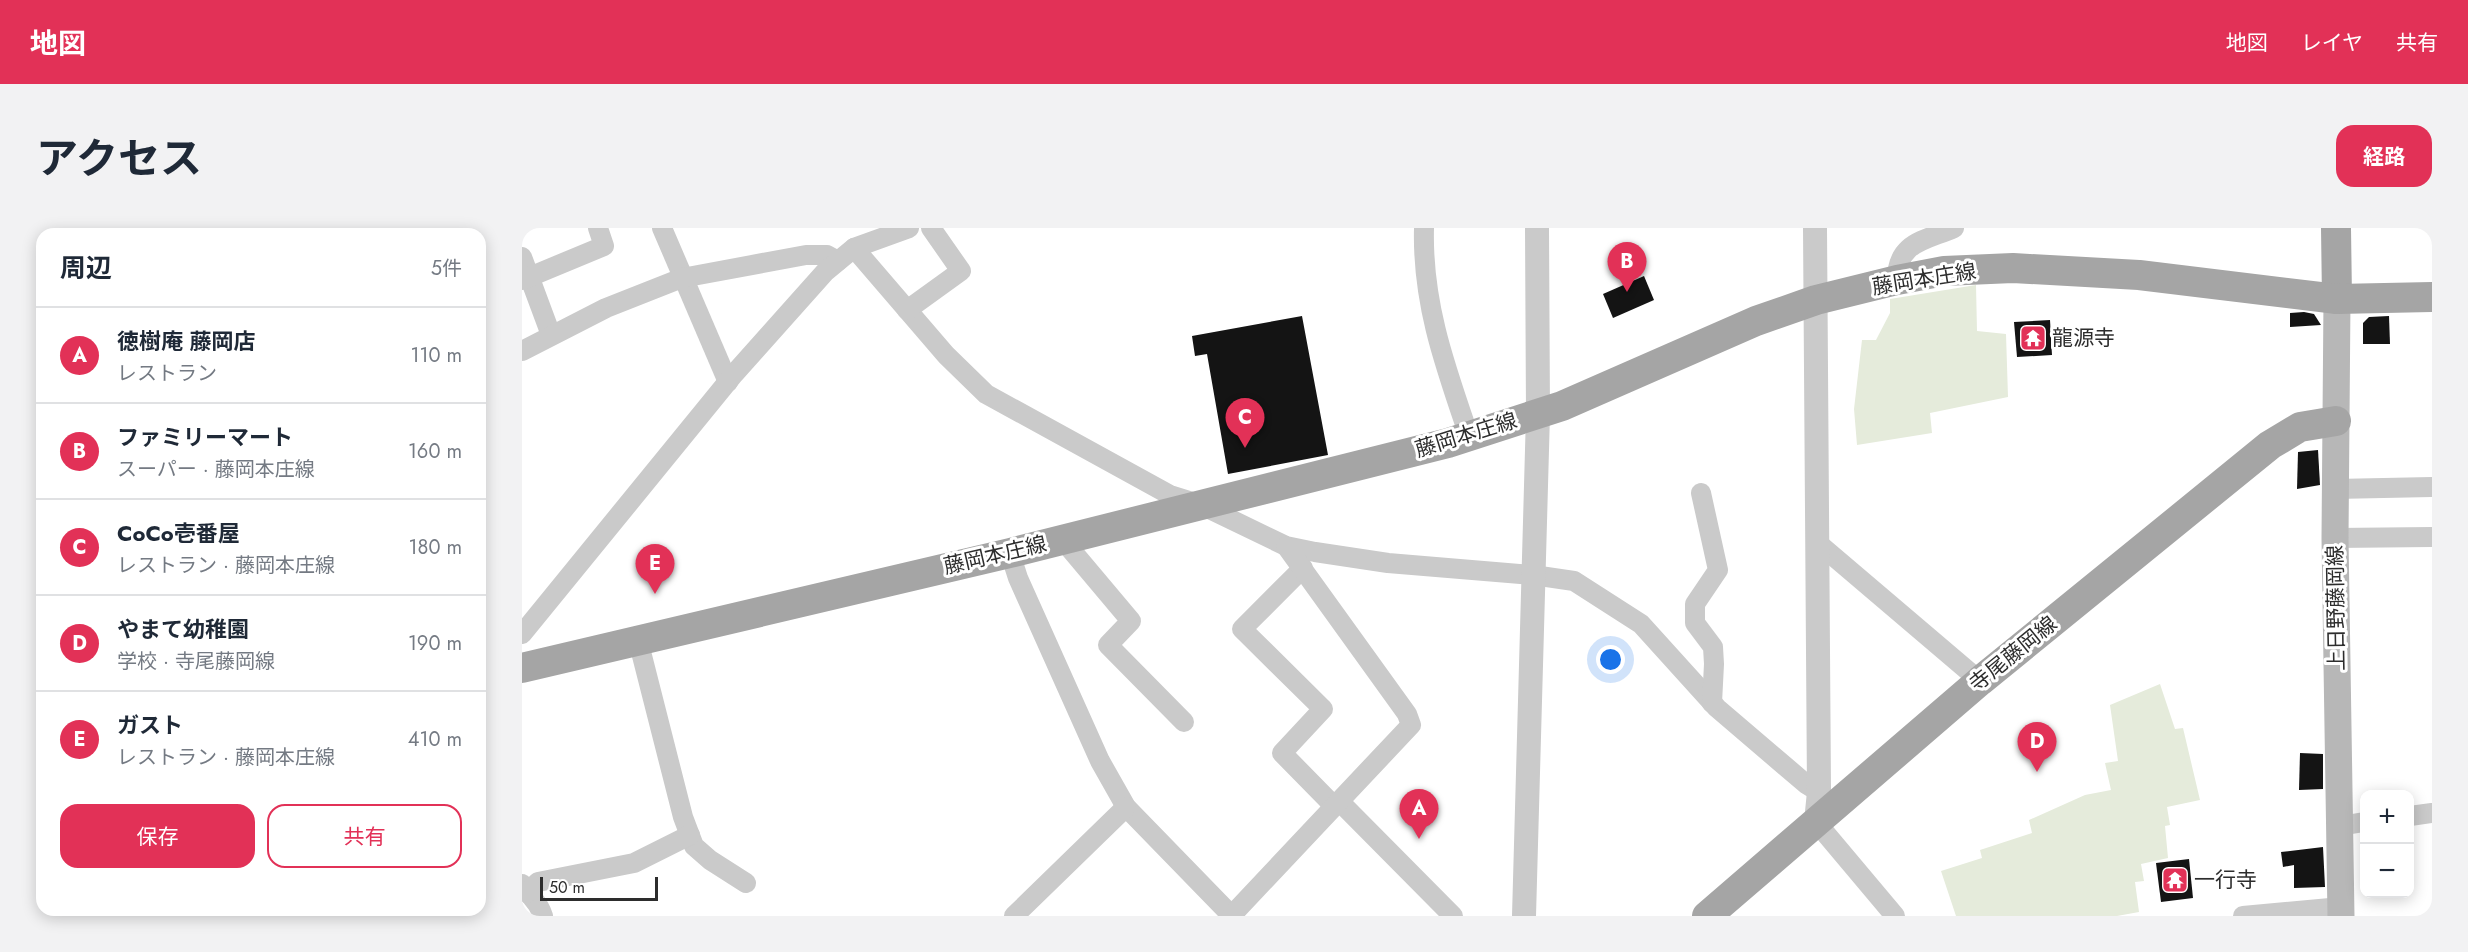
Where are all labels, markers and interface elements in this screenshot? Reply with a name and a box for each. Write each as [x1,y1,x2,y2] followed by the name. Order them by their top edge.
[30,23,86,64] text: 地図
[2226,28,2268,58] text: 地図
[2301,28,2363,58] text: レイヤ
[2396,28,2438,58] text: 共有
[2336,125,2432,187] button: 経路
[36,128,202,189] text: アクセス
[1608,242,1646,292] pin: B
[60,249,112,287] text: 周辺
[431,254,462,283] text: 5件
[1870,256,1978,302] street label: 藤岡本庄線
[2018,323,2048,353] temple icon: 龍源寺
[2052,323,2115,353] place label: 龍源寺
[117,325,256,357] text: 徳樹庵 藤岡店
[72,341,87,370] text: A
[410,341,462,370] text: 110 m
[117,359,217,388] text: レストラン
[1226,398,1264,448] pin: C
[1411,405,1521,465] street label: 藤岡本庄線
[117,421,293,453] text: ファミリーマート
[73,437,86,466] text: B
[408,437,462,466] text: 160 m
[117,455,315,484] text: スーパー · 藤岡本庄線
[117,517,240,549] text: CoCo壱番屋
[940,529,1050,581] street label: 藤岡本庄線
[72,533,87,562] text: C
[408,533,462,562] text: 180 m
[636,544,674,594] pin: E
[2320,545,2352,671] street label: 上日野藤岡線
[117,551,335,580] text: レストラン · 藤岡本庄線
[1963,609,2063,699] street label: 寺尾藤岡線
[117,613,249,645] text: やまて幼稚園
[72,629,87,658] text: D
[408,629,462,658] text: 190 m
[1596,645,1625,674] your location
[117,647,275,676] text: 学校 · 寺尾藤岡線
[117,709,183,741] text: ガスト
[2018,722,2056,772] pin: D
[73,725,86,754] text: E
[408,725,462,754] text: 410 m
[117,743,335,772] text: レストラン · 藤岡本庄線
[1400,790,1438,839] pin: A
[2360,790,2414,898] map controls
[2360,790,2414,844] button: +
[60,804,255,868] button: 保存
[267,804,462,868] button: 共有
[2360,844,2414,898] button: −
[2160,865,2190,895] temple icon: 一行寺
[2194,865,2257,895] place label: 一行寺
[540,874,658,902] scale bar
[549,876,585,899] text: 50 m

